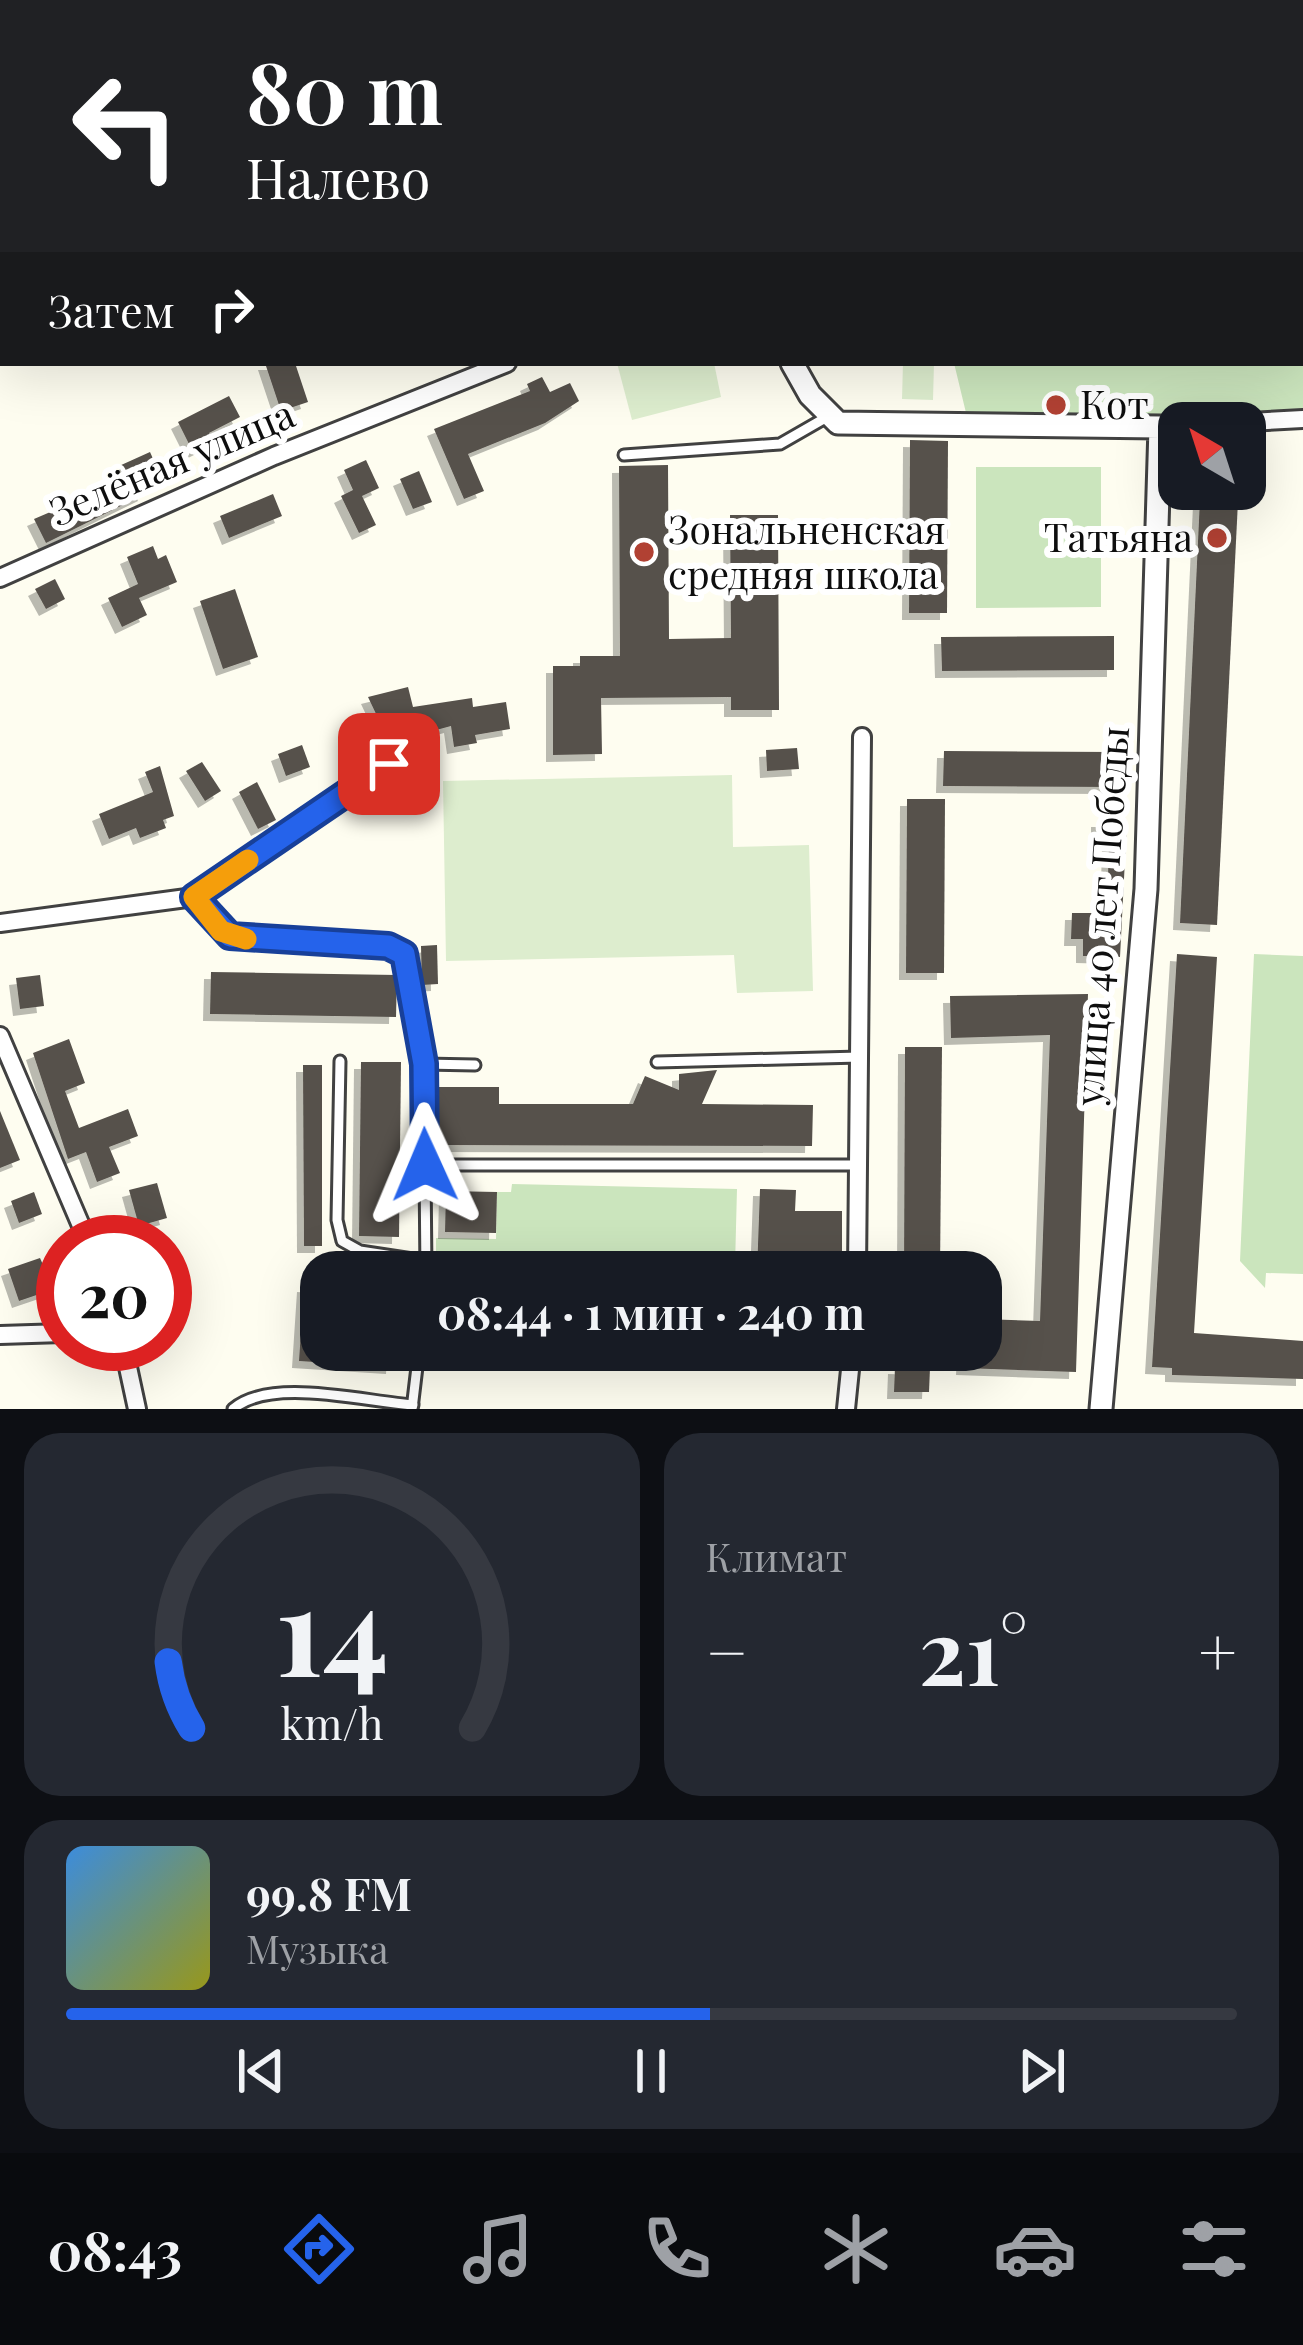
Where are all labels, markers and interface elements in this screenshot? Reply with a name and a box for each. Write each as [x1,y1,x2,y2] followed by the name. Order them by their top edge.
[246,34,443,146] text: 80 m
[48,48,204,204] icon: left
[246,141,430,213] text: Налево
[199,276,265,342] icon: right
[48,279,175,339] text: Затем
[1080,377,1149,429] place label: Кот
[41,386,302,536] street label: Зелёная улица
[1043,392,1069,418] marker: Кот
[1158,402,1266,510] north arrow
[1158,402,1266,510] map controls
[668,502,945,599] place label: Зональненская средняя школа
[1044,510,1194,562] place label: Татьяна
[1204,525,1230,551] marker: Татьяна
[631,539,657,565] marker: Зональненская средняя школа
[338,713,440,815] pin
[1061,725,1139,1108] street label: улица 40 лет Победы
[356,731,422,797] icon: arrive
[362,1102,488,1228] position arrow
[36,1215,192,1371] speed limit sign: 20
[437,1281,865,1341] text: 08:44 · 1 мин · 240 m
[706,1530,847,1582] text: Климат
[275,1542,389,1708] text: 14
[919,1589,1028,1709] text: 21°
[706,1606,748,1694] text: −
[1198,1606,1237,1694] text: +
[280,1693,383,1750] text: km/h
[246,1862,412,1922] text: 99.8 FM
[246,1922,389,1974] text: Музыка
[228,2038,294,2104] icon: previous
[618,2038,684,2104] icon: pause
[1009,2038,1075,2104] icon: next
[277,2207,361,2291] icon: directions
[456,2207,540,2291] icon: music
[635,2207,719,2291] icon: phone
[814,2207,898,2291] icon: climate
[993,2207,1077,2291] icon: car
[1172,2207,1256,2291] icon: filters
[47,2213,182,2285] text: 08:43

